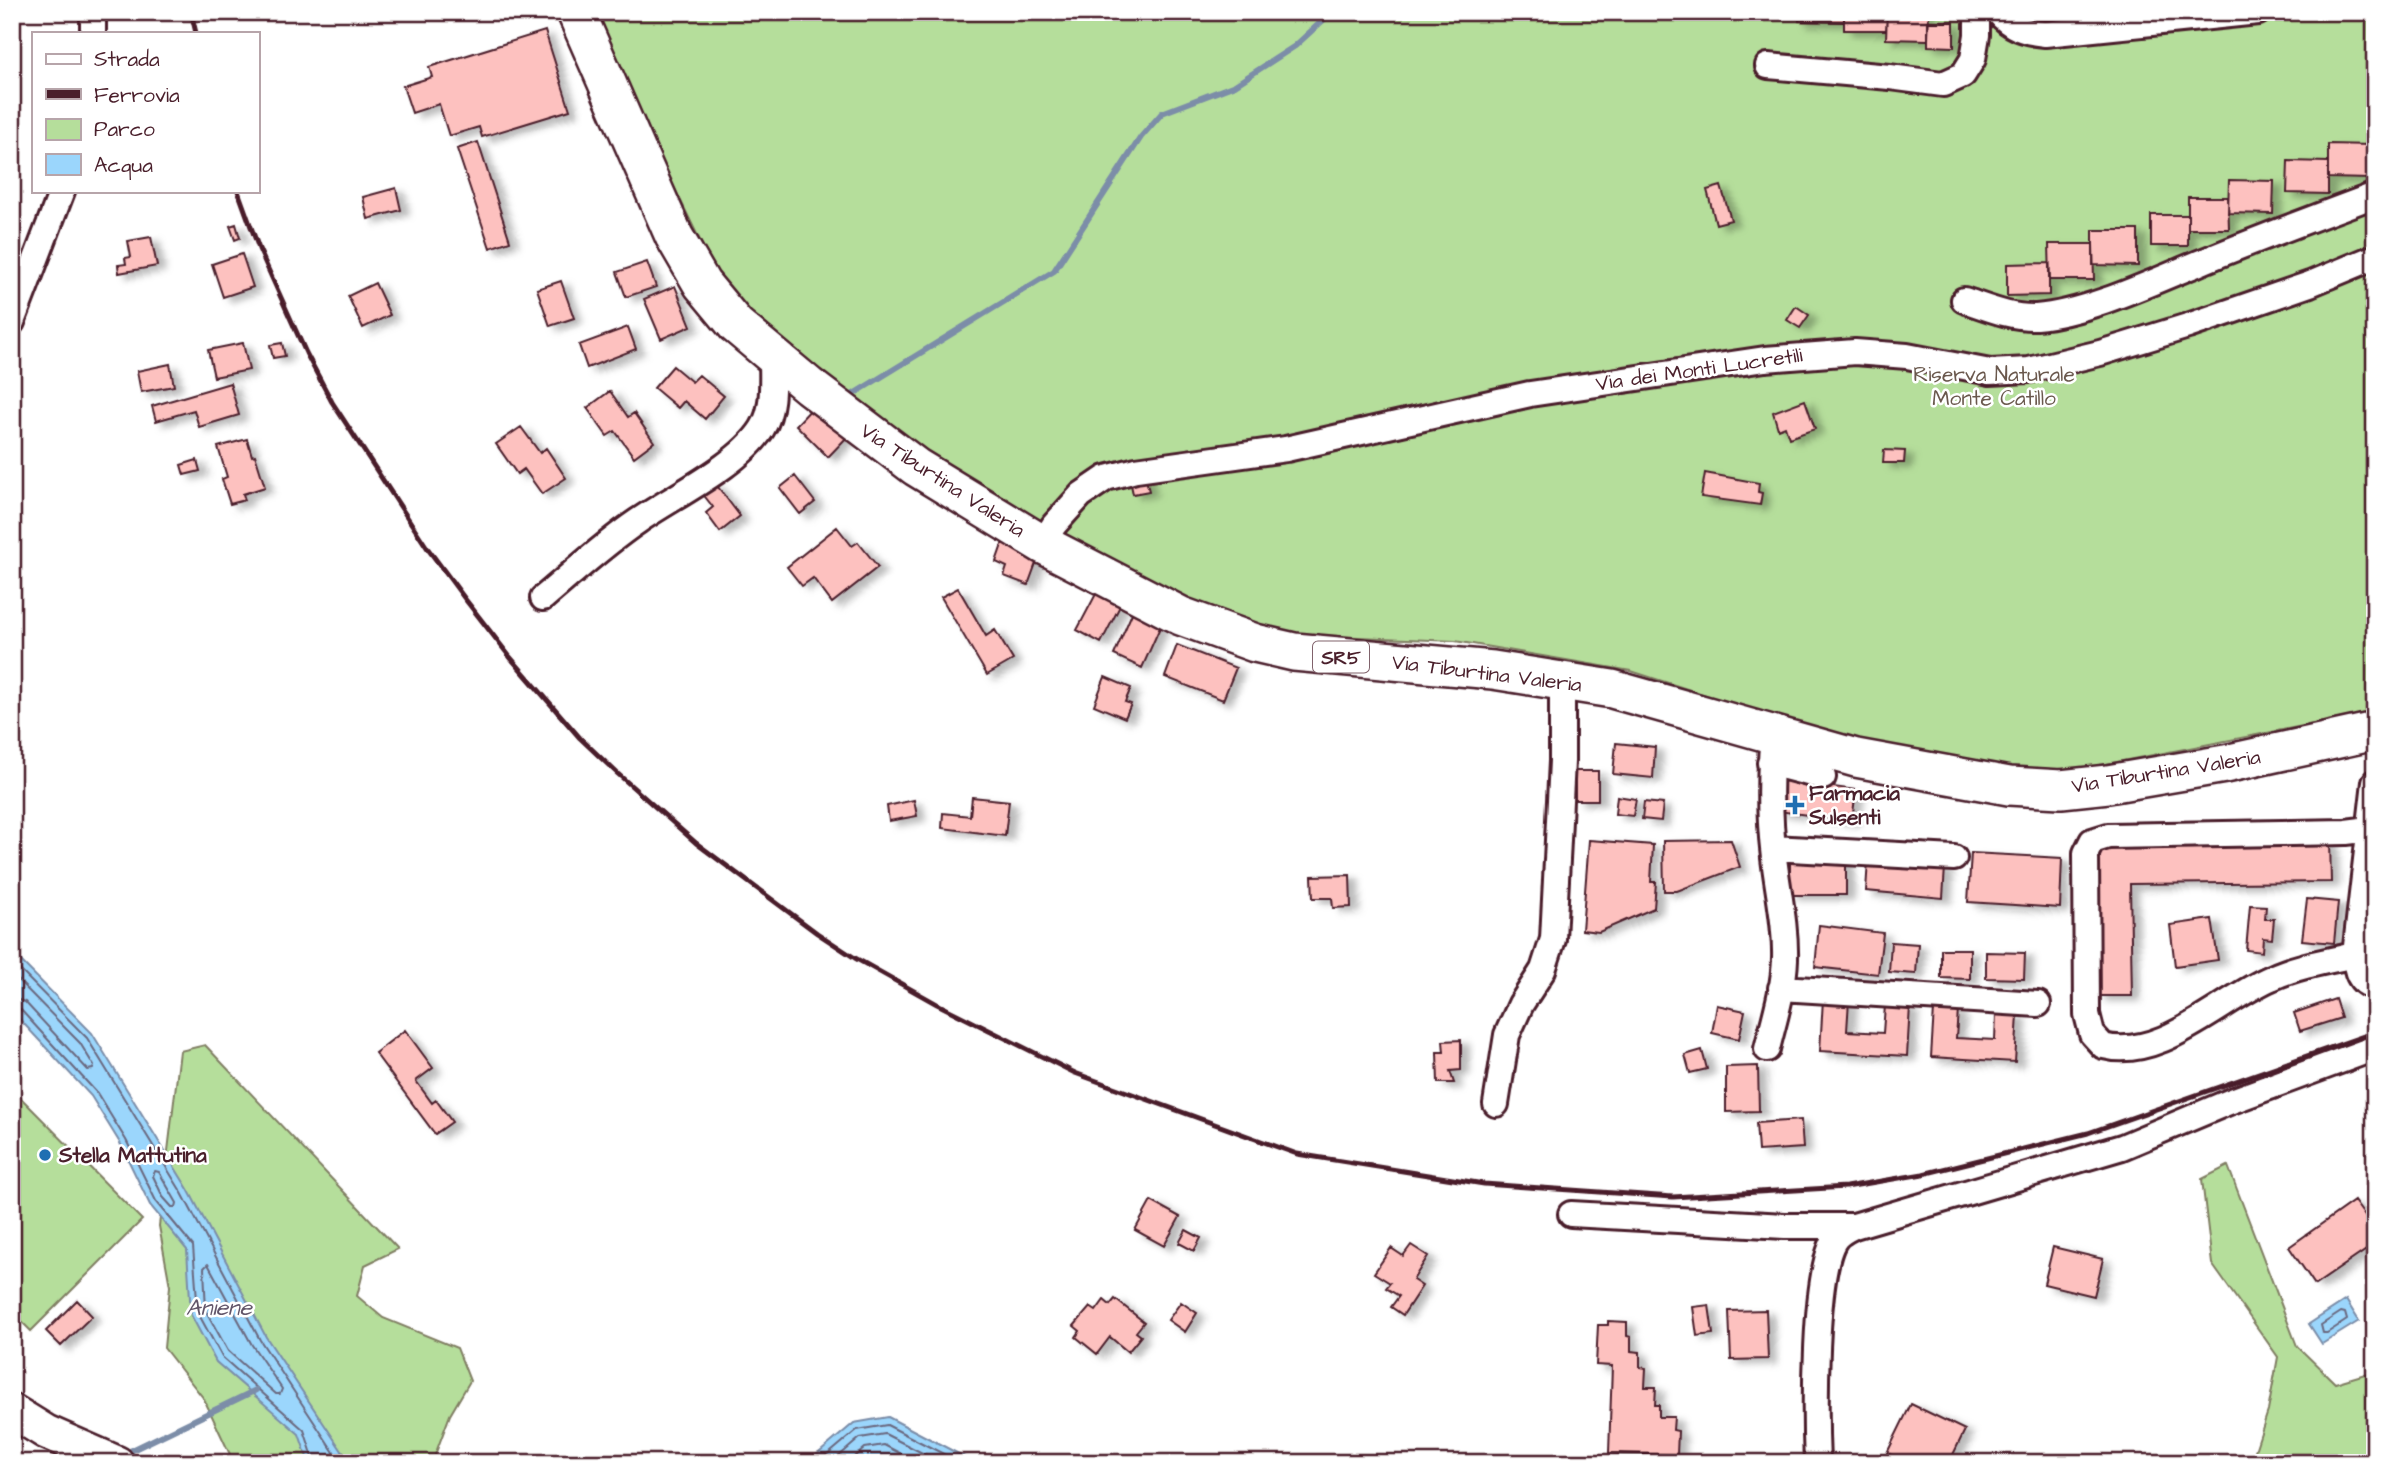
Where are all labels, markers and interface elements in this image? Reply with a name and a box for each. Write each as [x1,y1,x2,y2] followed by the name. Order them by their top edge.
[32,32,259,192] legend
[94,45,160,74] text: Strada
[94,81,180,110] text: Ferrovia
[94,115,155,144] text: Parco
[94,151,153,180] text: Acqua
[1594,341,1804,398] street label: Via dei Monti Lucretili
[1913,360,2075,413] park label: Riserva Naturale Monte Catillo
[855,416,1031,545] street label: Via Tiburtina Valeria
[1313,642,1369,672] road number: SR5
[1390,647,1584,700] street label: Via Tiburtina Valeria
[2070,742,2263,801] street label: Via Tiburtina Valeria
[1808,779,1900,832] place label: Farmacia Sulsenti
[1787,797,1803,813] marker: Farmacia Sulsenti
[58,1141,207,1170] place label: Stella Mattutina
[37,1147,53,1163] marker: Stella Mattutina
[186,1292,254,1324] water label: Aniene

